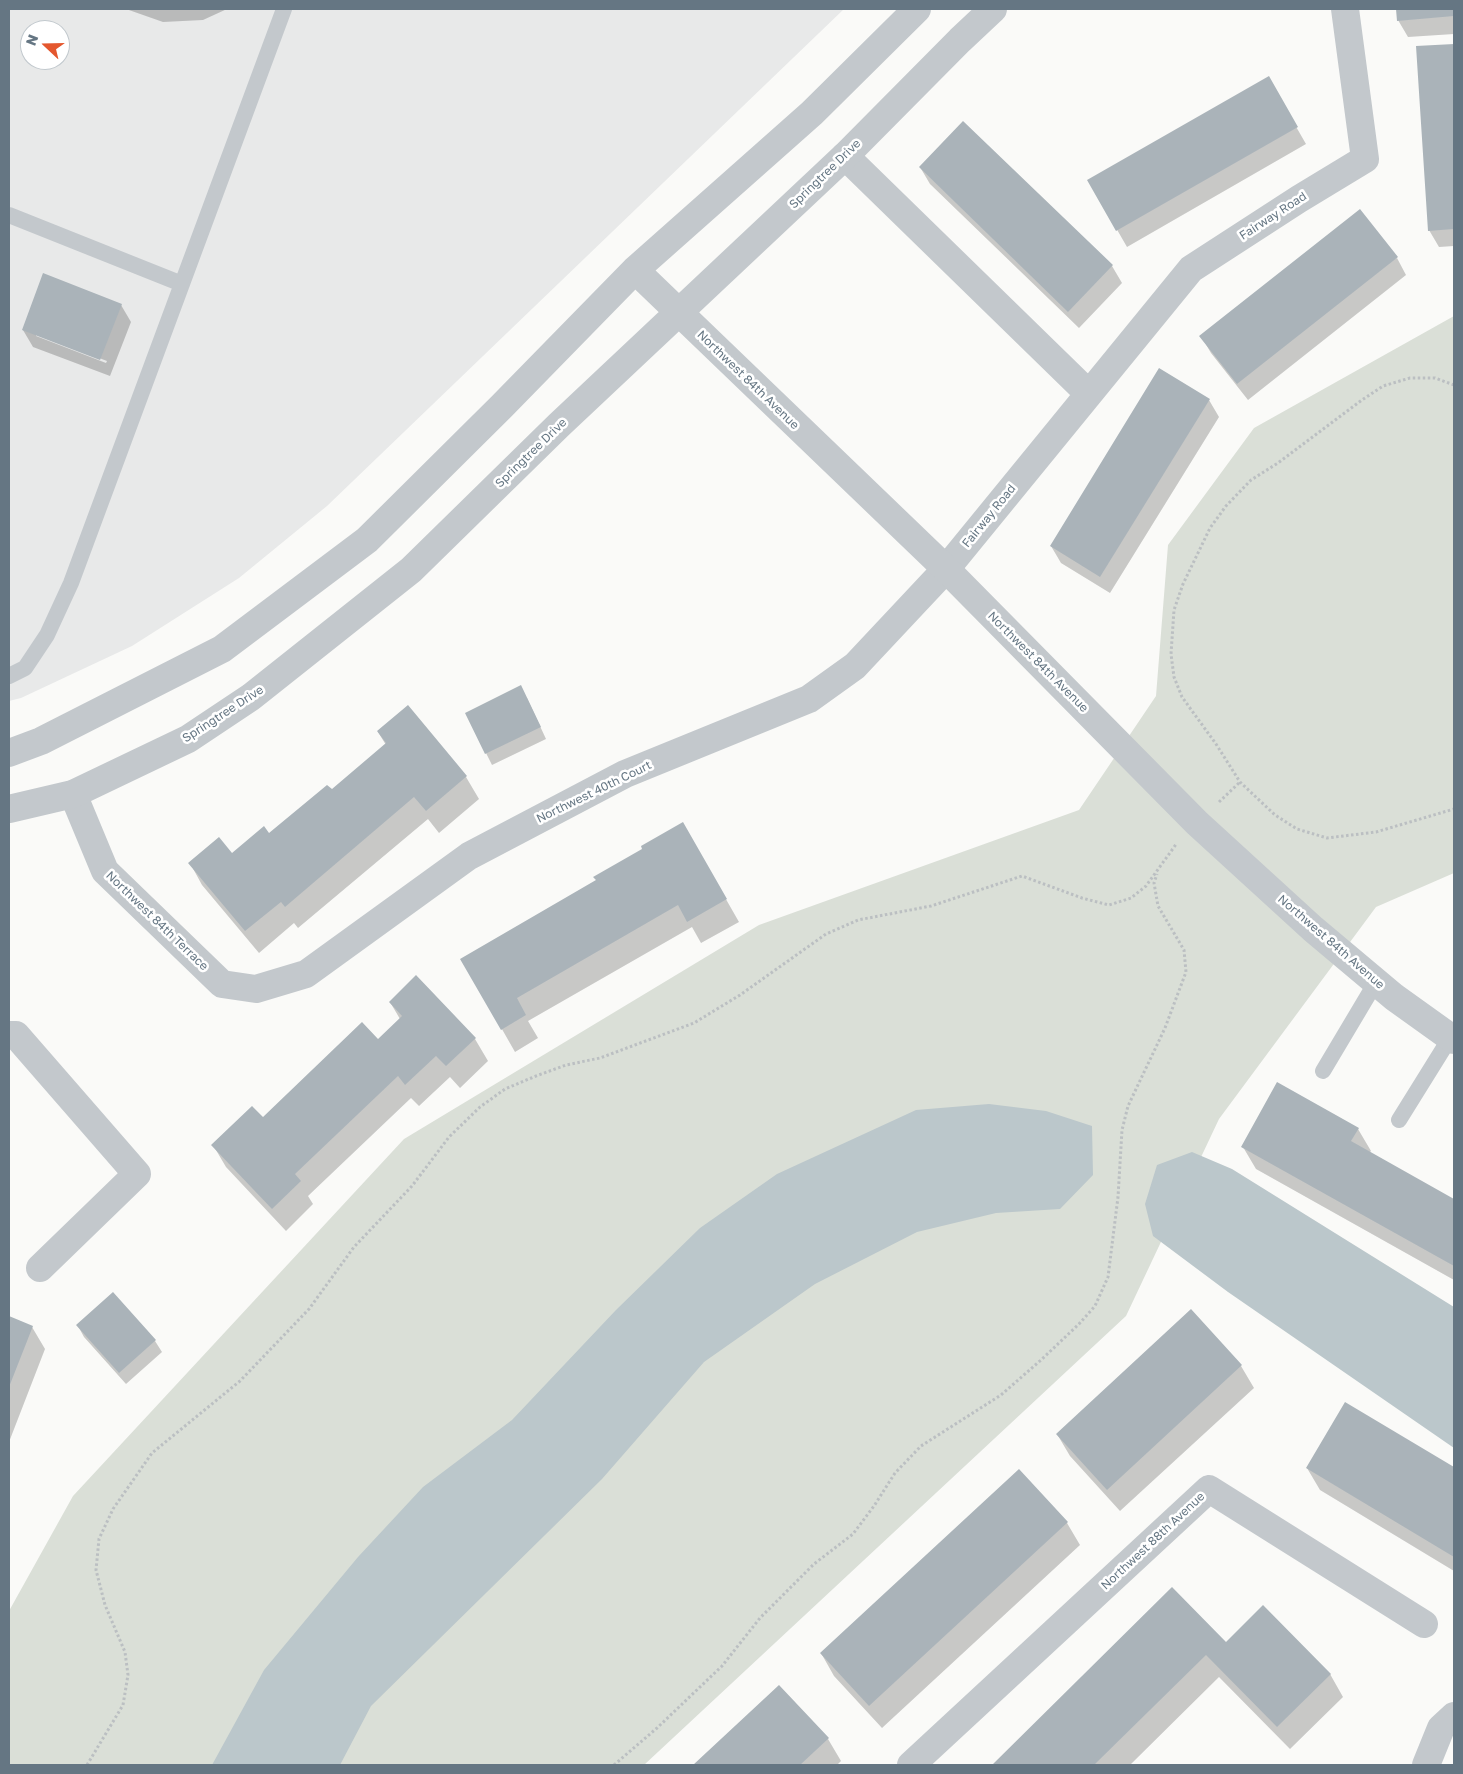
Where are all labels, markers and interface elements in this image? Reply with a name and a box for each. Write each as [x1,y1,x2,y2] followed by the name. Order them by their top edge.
[20,20,70,70] north arrow
[22,32,41,48] text: N
[786,136,864,212] street label: Springtree Drive
[1237,189,1309,243] street label: Fairway Road
[694,328,802,432] street label: Northwest 84th Avenue
[492,415,570,491] street label: Springtree Drive
[959,482,1019,550] street label: Fairway Road
[985,609,1091,715] street label: Northwest 84th Avenue
[180,682,266,746] street label: Springtree Drive
[534,758,654,826] street label: Northwest 40th Court
[103,868,211,974] street label: Northwest 84th Terrace
[1275,892,1387,992] street label: Northwest 84th Avenue
[1098,1489,1208,1593] street label: Northwest 88th Avenue

